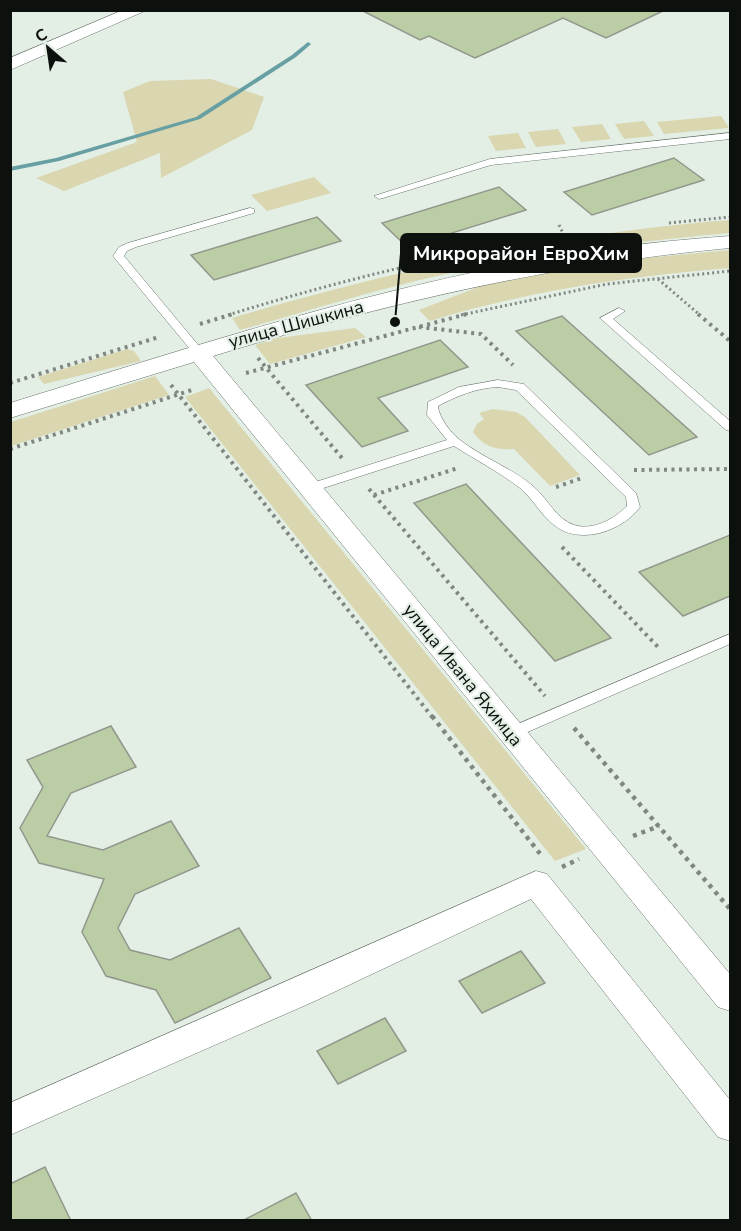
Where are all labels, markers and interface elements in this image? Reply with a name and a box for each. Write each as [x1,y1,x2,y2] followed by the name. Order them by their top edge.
[18,18,78,78] north arrow
[31,23,51,48] text: С
[401,234,641,272] callout: Микрорайон ЕвроХим
[413,240,629,267] text: Микрорайон ЕвроХим
[226,294,366,354] street label: улица Шишкина
[398,599,528,751] street label: улица Ивана Яхимца

